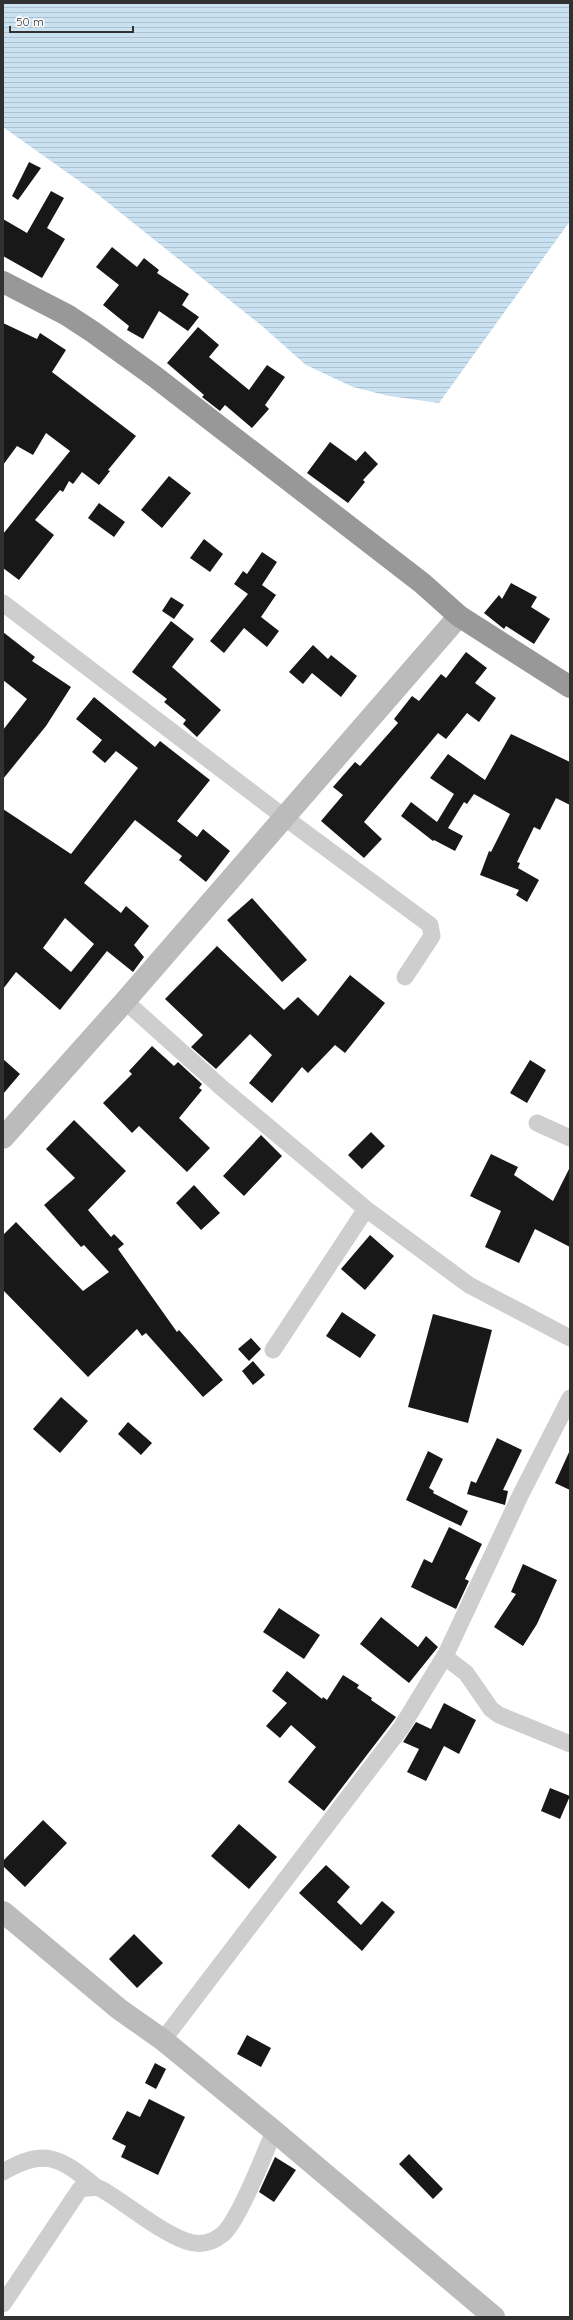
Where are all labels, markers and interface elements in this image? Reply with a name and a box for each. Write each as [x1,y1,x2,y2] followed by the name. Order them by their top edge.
[10,8,133,34] scale bar
[16,14,44,29] text: 50 m

